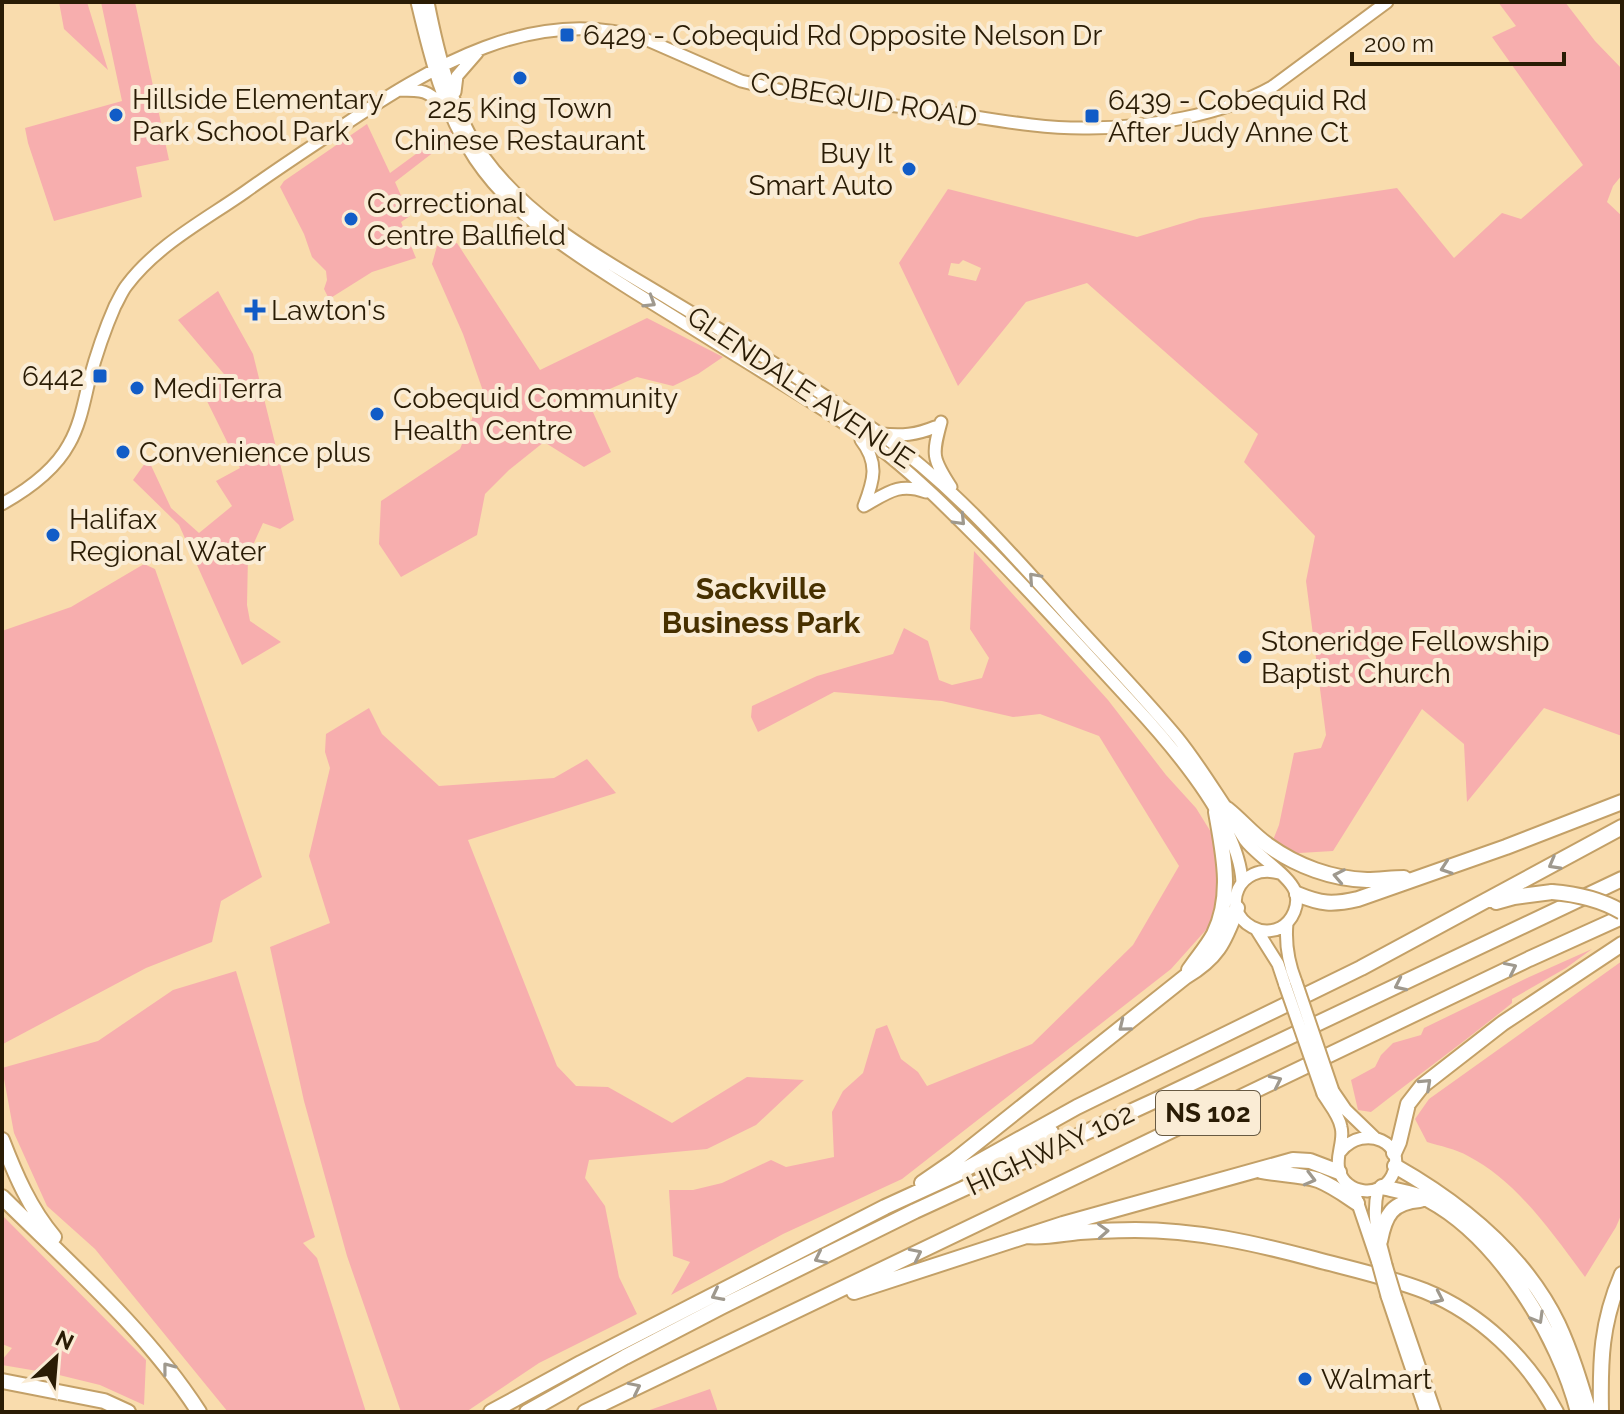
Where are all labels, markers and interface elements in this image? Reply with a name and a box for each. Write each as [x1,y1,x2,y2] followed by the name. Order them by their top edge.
[1352,16,1564,66] scale bar
[583,19,1102,52] place label: 6429 - Cobequid Rd Opposite Nelson Dr
[558,26,576,44] marker: 6429 - Cobequid Rd Opposite Nelson Dr
[1364,29,1434,58] text: 200 m
[748,65,980,134] street label: COBEQUID ROAD
[511,69,529,87] marker: 225 King Town Chinese Restaurant
[132,83,384,148] place label: Hillside Elementary Park School Park
[1108,84,1367,149] place label: 6439 - Cobequid Rd After Judy Anne Ct
[394,92,646,157] place label: 225 King Town Chinese Restaurant
[107,106,125,124] marker: Hillside Elementary Park School Park
[1083,107,1101,125] marker: 6439 - Cobequid Rd After Judy Anne Ct
[748,137,894,202] place label: Buy It Smart Auto
[900,160,918,178] marker: Buy It Smart Auto
[367,187,566,252] place label: Correctional Centre Ballfield
[342,210,360,228] marker: Correctional Centre Ballfield
[641,292,656,307] one-way arrow
[271,294,386,327] place label: Lawton's
[681,299,920,475] street label: GLENDALE AVENUE
[246,301,264,319] marker: Lawton's
[22,360,84,393] place label: 6442
[91,367,109,385] marker: 6442
[153,372,283,405] place label: MediTerra
[128,379,146,397] marker: MediTerra
[393,382,678,447] place label: Cobequid Community Health Centre
[368,405,386,423] marker: Cobequid Community Health Centre
[139,436,371,469] place label: Convenience plus
[114,443,132,461] marker: Convenience plus
[69,503,266,568] place label: Halifax Regional Water
[951,511,965,525] one-way arrow
[44,526,62,544] marker: Halifax Regional Water
[662,571,860,640] district label: Sackville Business Park
[1029,573,1043,587] one-way arrow
[1261,625,1550,690] place label: Stoneridge Fellowship Baptist Church
[1236,648,1254,666] marker: Stoneridge Fellowship Baptist Church
[1548,854,1562,870] one-way arrow
[1439,859,1453,875] one-way arrow
[1332,868,1345,885] one-way arrow
[1502,962,1517,978] one-way arrow
[1393,975,1408,991] one-way arrow
[1118,1016,1133,1030] one-way arrow
[1268,1075,1283,1091] one-way arrow
[1417,1079,1431,1094] one-way arrow
[1156,1091,1260,1135] road number: NS 102
[961,1096,1139,1203] street label: HIGHWAY 102
[1302,1170,1316,1186] one-way arrow
[1097,1223,1110,1240] one-way arrow
[814,1248,829,1264] one-way arrow
[907,1248,922,1263] one-way arrow
[710,1285,725,1300] one-way arrow
[1430,1288,1444,1304] one-way arrow
[1528,1309,1544,1323] one-way arrow
[16,1318,96,1398] north arrow
[52,1325,78,1355] text: N
[164,1362,178,1377] one-way arrow
[1321,1363,1433,1396] place label: Walmart
[1296,1370,1314,1388] marker: Walmart
[626,1382,641,1398] one-way arrow

